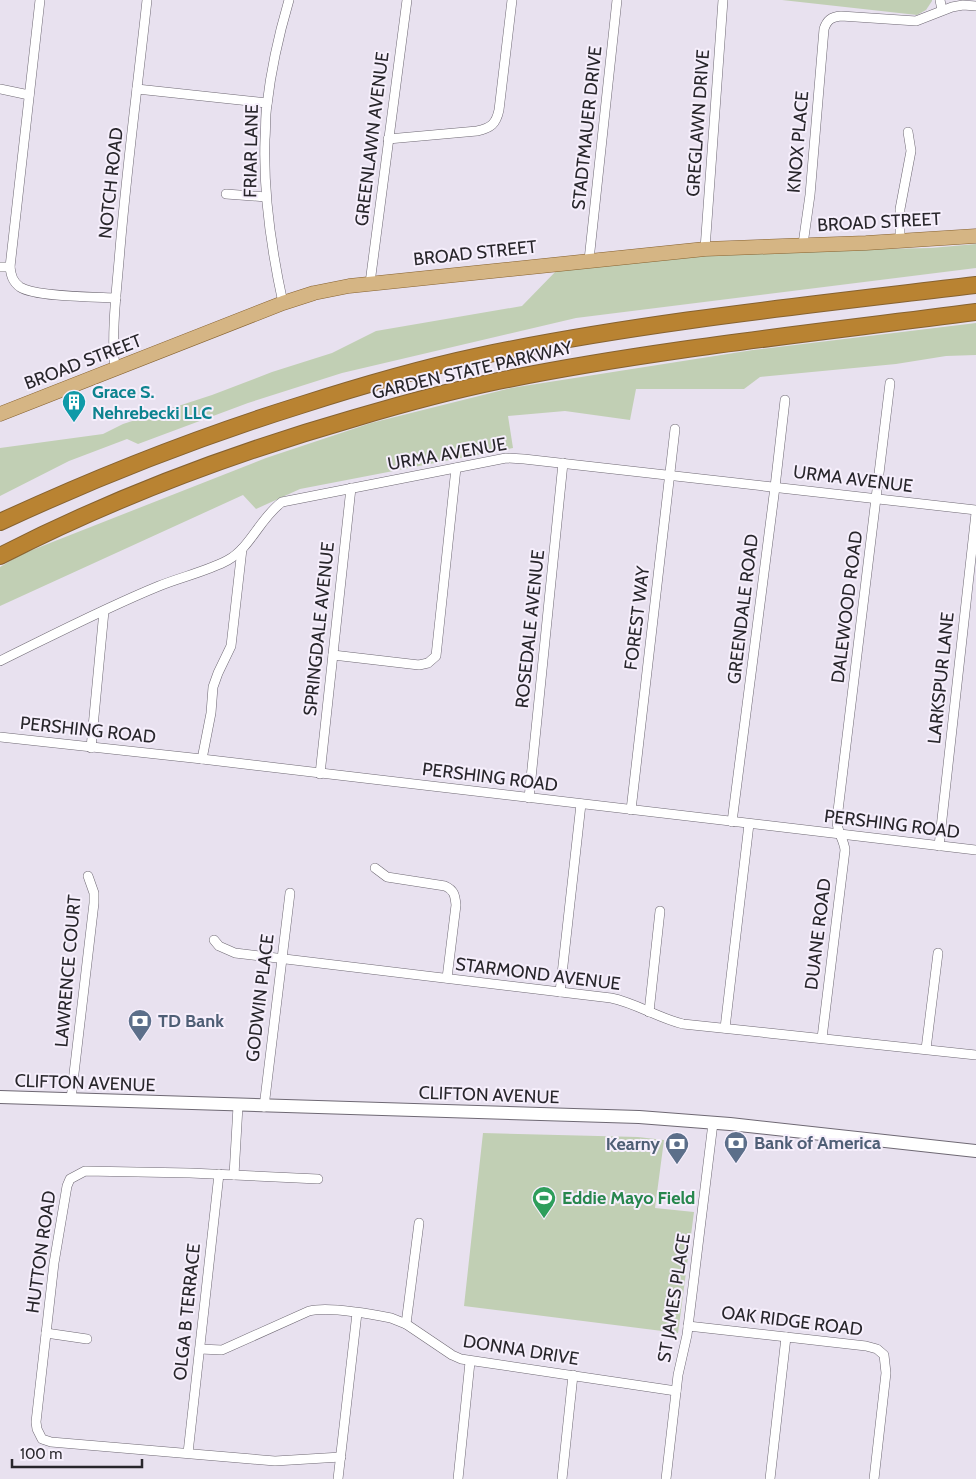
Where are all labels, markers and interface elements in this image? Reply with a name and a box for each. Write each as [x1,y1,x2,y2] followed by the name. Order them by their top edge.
[567,45,607,211] street label: STADTMAUER DRIVE
[682,49,714,197] street label: GREGLAWN DRIVE
[350,50,394,227] street label: GREENLAWN AVENUE
[783,90,813,194] street label: KNOX PLACE
[239,104,263,198] street label: FRIAR LANE
[94,126,128,240] street label: NOTCH ROAD
[817,208,942,236] street label: BROAD STREET
[412,236,538,270] street label: BROAD STREET
[21,329,145,394] street label: BROAD STREET
[370,336,575,404] street label: GARDEN STATE PARKWAY
[92,381,212,424] place label: Grace S. Nehrebecki LLC
[61,389,87,423] building icon: Grace S. Nehrebecki LLC
[386,433,508,475] street label: URMA AVENUE
[792,461,914,497] street label: URMA AVENUE
[827,530,867,684] street label: DALEWOOD ROAD
[723,533,763,685] street label: GREENDALE ROAD
[299,541,339,717] street label: SPRINGDALE AVENUE
[511,549,549,709] street label: ROSEDALE AVENUE
[620,564,654,671] street label: FOREST WAY
[923,611,959,745] street label: LARKSPUR LANE
[19,712,157,748] street label: PERSHING ROAD
[421,758,559,796] street label: PERSHING ROAD
[823,805,961,843] street label: PERSHING ROAD
[800,877,836,991] street label: DUANE ROAD
[50,893,86,1048] street label: LAWRENCE COURT
[241,933,279,1063] street label: GODWIN PLACE
[454,953,622,995] street label: STARMOND AVENUE
[127,1008,153,1042] bank icon: TD Bank
[158,1010,224,1032] place label: TD Bank
[14,1070,156,1096] street label: CLIFTON AVENUE
[418,1082,560,1108] street label: CLIFTON AVENUE
[723,1130,749,1164] bank icon: Bank of America
[664,1131,690,1165] bank icon: Kearny
[754,1132,881,1154] place label: Bank of America
[606,1133,660,1155] place label: Kearny
[531,1185,557,1219] sports icon: Eddie Mayo Field
[562,1187,695,1209] place label: Eddie Mayo Field
[21,1189,61,1315] street label: HUTTON ROAD
[653,1232,695,1364] street label: ST JAMES PLACE
[169,1242,205,1382] street label: OLGA B TERRACE
[720,1301,864,1341] street label: OAK RIDGE ROAD
[462,1330,580,1370] street label: DONNA DRIVE
[12,1436,142,1468] scale bar
[20,1445,62,1463] text: 100 m

